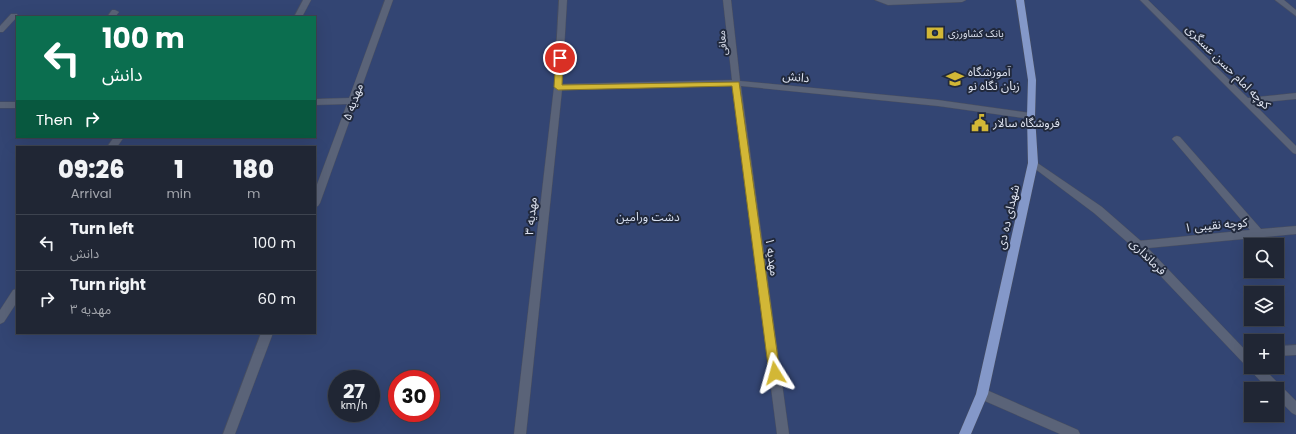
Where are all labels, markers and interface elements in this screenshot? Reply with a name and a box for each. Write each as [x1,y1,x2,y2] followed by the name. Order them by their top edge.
[102,19,185,58] text: 100 m
[1181,20,1275,114] street label: کوچه امام حسن عسگری
[925,23,945,43] bank icon: بانک کشاورزی
[948,26,1004,41] place label: بانک کشاورزی
[714,30,731,56] street label: معافی
[36,32,88,84] icon: left
[543,41,577,75] pin
[549,47,571,69] icon: arrive
[102,62,143,87] text: دانش
[968,63,1020,94] place label: آموزشگاه زبان نگاه نو
[782,67,811,86] street label: دانش
[945,69,965,89] school or university icon: آموزشگاه زبان نگاه نو
[338,81,367,123] street label: مهدیه ۵
[81,108,103,130] icon: right
[36,109,73,130] text: Then
[970,113,990,133] public building icon: فروشگاه سالار
[992,114,1060,131] place label: فروشگاه سالار
[58,153,124,186] text: 09:26
[174,153,184,186] text: 1
[233,153,274,186] text: 180
[992,183,1023,251] street label: شهدای ده دی
[71,184,112,203] text: Arrival
[166,184,191,203] text: min
[247,184,260,203] text: m
[520,196,541,236] street label: مهدیه ۳
[616,208,680,225] park label: دشت ورامین
[1184,213,1249,236] street label: کوچه نقیبی ۱
[70,218,134,239] text: Turn left
[36,232,58,254] icon: left
[253,232,296,253] text: 100 m
[1126,235,1170,279] street label: فرمانداری
[761,237,784,277] street label: مهدیه ۱
[1244,238,1284,422] map controls
[1244,238,1284,278] button: search
[70,244,99,263] text: دانش
[70,274,146,295] text: Turn right
[1244,286,1284,326] button: layers
[36,288,58,310] icon: right
[258,288,296,309] text: 60 m
[70,300,111,319] text: مهدیه ۳
[1244,334,1284,374] button: +
[754,352,796,394] position arrow
[388,370,440,422] speed limit sign: 30
[343,377,365,405] text: 27
[1244,382,1284,422] button: −
[341,398,367,413] text: km/h

